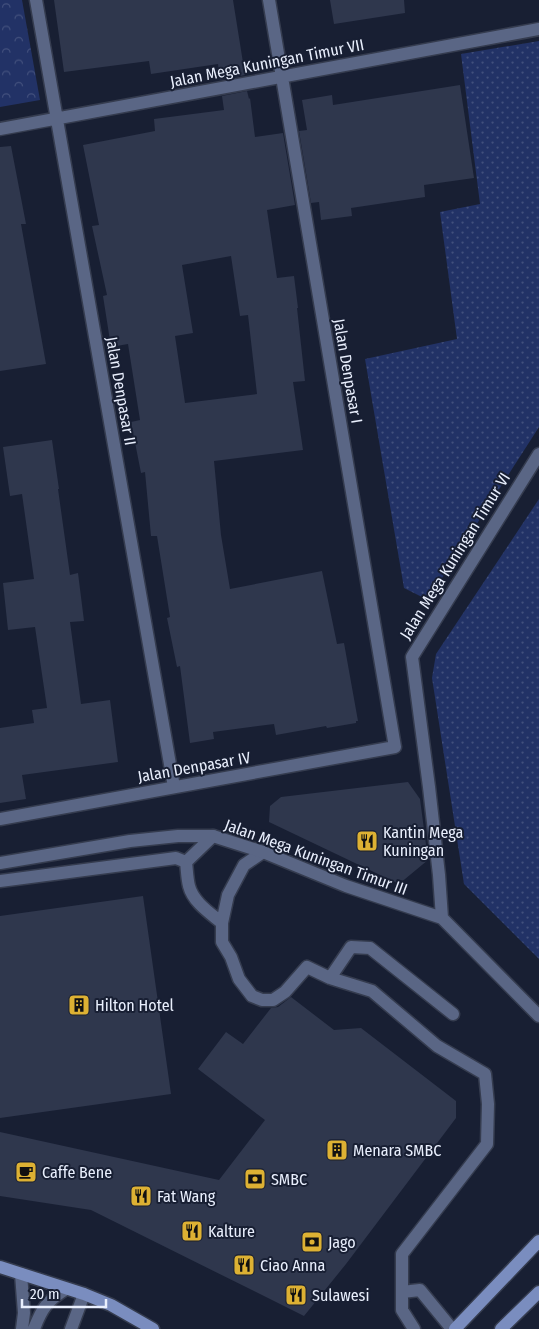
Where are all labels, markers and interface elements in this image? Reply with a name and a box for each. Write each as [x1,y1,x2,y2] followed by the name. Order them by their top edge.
[168,35,366,91] street label: Jalan Mega Kuningan Timur VII
[329,317,367,425] street label: Jalan Denpasar I
[102,335,140,447] street label: Jalan Denpasar II
[396,469,514,643] street label: Jalan Mega Kuningan Timur VI
[136,748,253,786] street label: Jalan Denpasar IV
[222,815,410,899] street label: Jalan Mega Kuningan Timur III
[383,823,464,860] place label: Kantin Mega Kuningan
[355,829,379,853] restaurant icon: Kantin Mega Kuningan
[67,993,91,1017] building icon: Hilton Hotel
[95,996,174,1015] place label: Hilton Hotel
[325,1138,349,1162] building icon: Menara SMBC
[353,1141,441,1160] place label: Menara SMBC
[14,1160,38,1184] cafe icon: Caffe Bene
[42,1163,112,1182] place label: Caffe Bene
[243,1167,267,1191] bank icon: SMBC
[271,1170,307,1189] place label: SMBC
[129,1184,153,1208] restaurant icon: Fat Wang
[157,1187,216,1206] place label: Fat Wang
[180,1219,204,1243] restaurant icon: Kalture
[208,1222,255,1241] place label: Kalture
[300,1230,324,1254] bank icon: Jago
[328,1233,356,1252] place label: Jago
[232,1253,256,1277] restaurant icon: Ciao Anna
[260,1256,325,1275] place label: Ciao Anna
[22,1276,106,1308] scale bar
[284,1283,308,1307] restaurant icon: Sulawesi
[30,1285,60,1303] text: 20 m
[312,1286,369,1305] place label: Sulawesi

